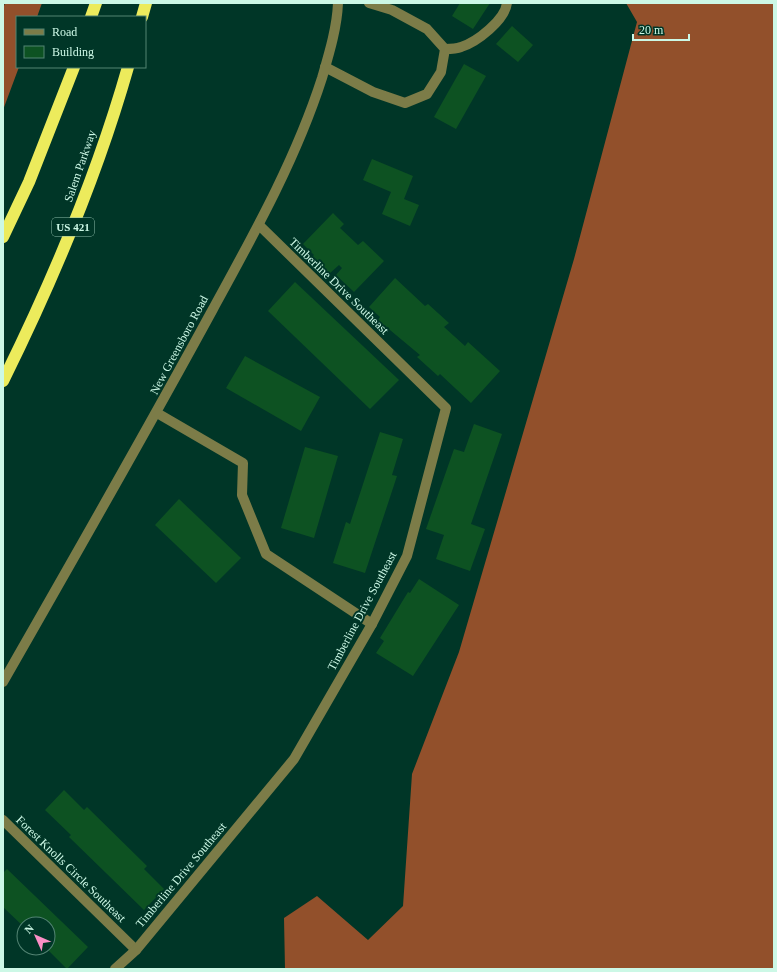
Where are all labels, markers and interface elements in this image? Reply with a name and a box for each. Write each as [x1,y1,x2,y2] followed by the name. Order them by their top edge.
[16,16,146,68] legend
[633,16,689,42] scale bar
[639,23,664,37] text: 20 m
[52,25,77,39] text: Road
[52,45,94,59] text: Building
[61,128,99,204] street label: Salem Parkway
[52,218,94,236] road number: US 421
[286,235,392,338] street label: Timberline Drive Southeast
[147,293,211,397] street label: New Greensboro Road
[325,548,400,673] street label: Timberline Drive Southeast
[13,813,129,926] street label: Forest Knolls Circle Southeast
[133,819,229,930] street label: Timberline Drive Southeast
[16,916,56,956] north arrow
[22,922,36,936] text: N

